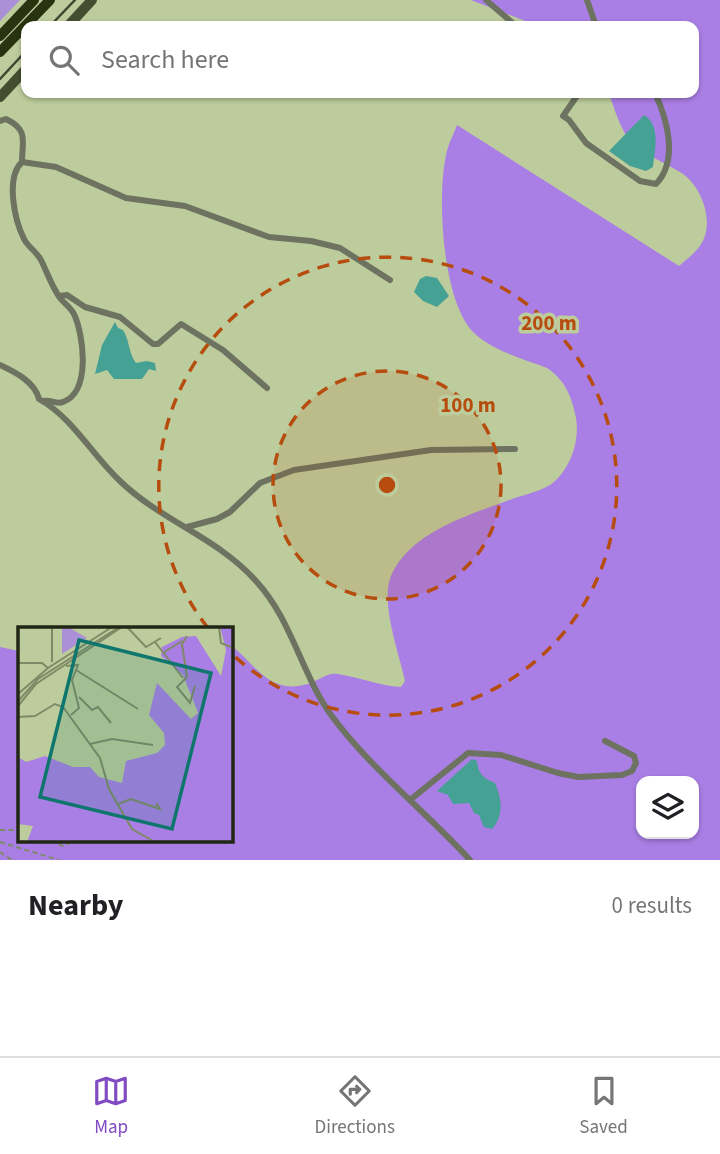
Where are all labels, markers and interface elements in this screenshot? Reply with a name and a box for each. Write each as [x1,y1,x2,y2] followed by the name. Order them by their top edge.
[21,21,699,98] search box
[45,41,83,79] icon: search
[101,41,229,78] text: Search here
[521,308,577,338] text: 200 m
[440,390,496,420] text: 100 m
[375,473,399,497] centre of rings
[18,627,233,842] inset map
[636,776,699,839] map controls
[636,776,699,839] button: layers
[28,884,123,927] text: Nearby
[612,889,692,922] text: 0 results
[92,1072,130,1141] tab: Map
[315,1072,395,1141] tab: Directions
[579,1072,628,1141] tab: Saved

